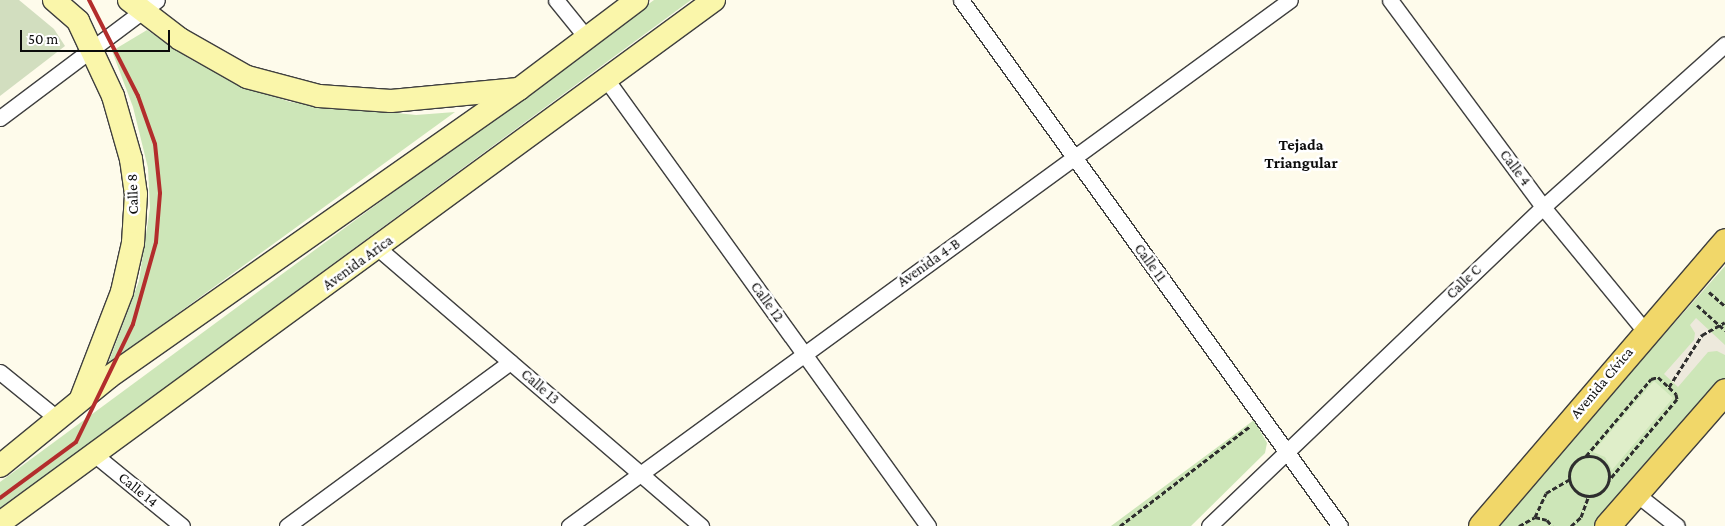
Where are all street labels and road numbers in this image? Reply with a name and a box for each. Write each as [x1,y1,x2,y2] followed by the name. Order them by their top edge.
[1496,146,1534,190] street label: Calle 4
[123,173,143,215] street label: Calle 8
[319,232,397,294] street label: Avenida Arica
[894,235,964,291] street label: Avenida 4-B
[1130,240,1170,286] street label: Calle 11
[1443,261,1485,303] street label: Calle C
[746,278,788,326] street label: Calle 12
[1567,344,1637,422] street label: Avenida Cívica
[517,365,563,409] street label: Calle 13
[115,469,161,511] street label: Calle 14

